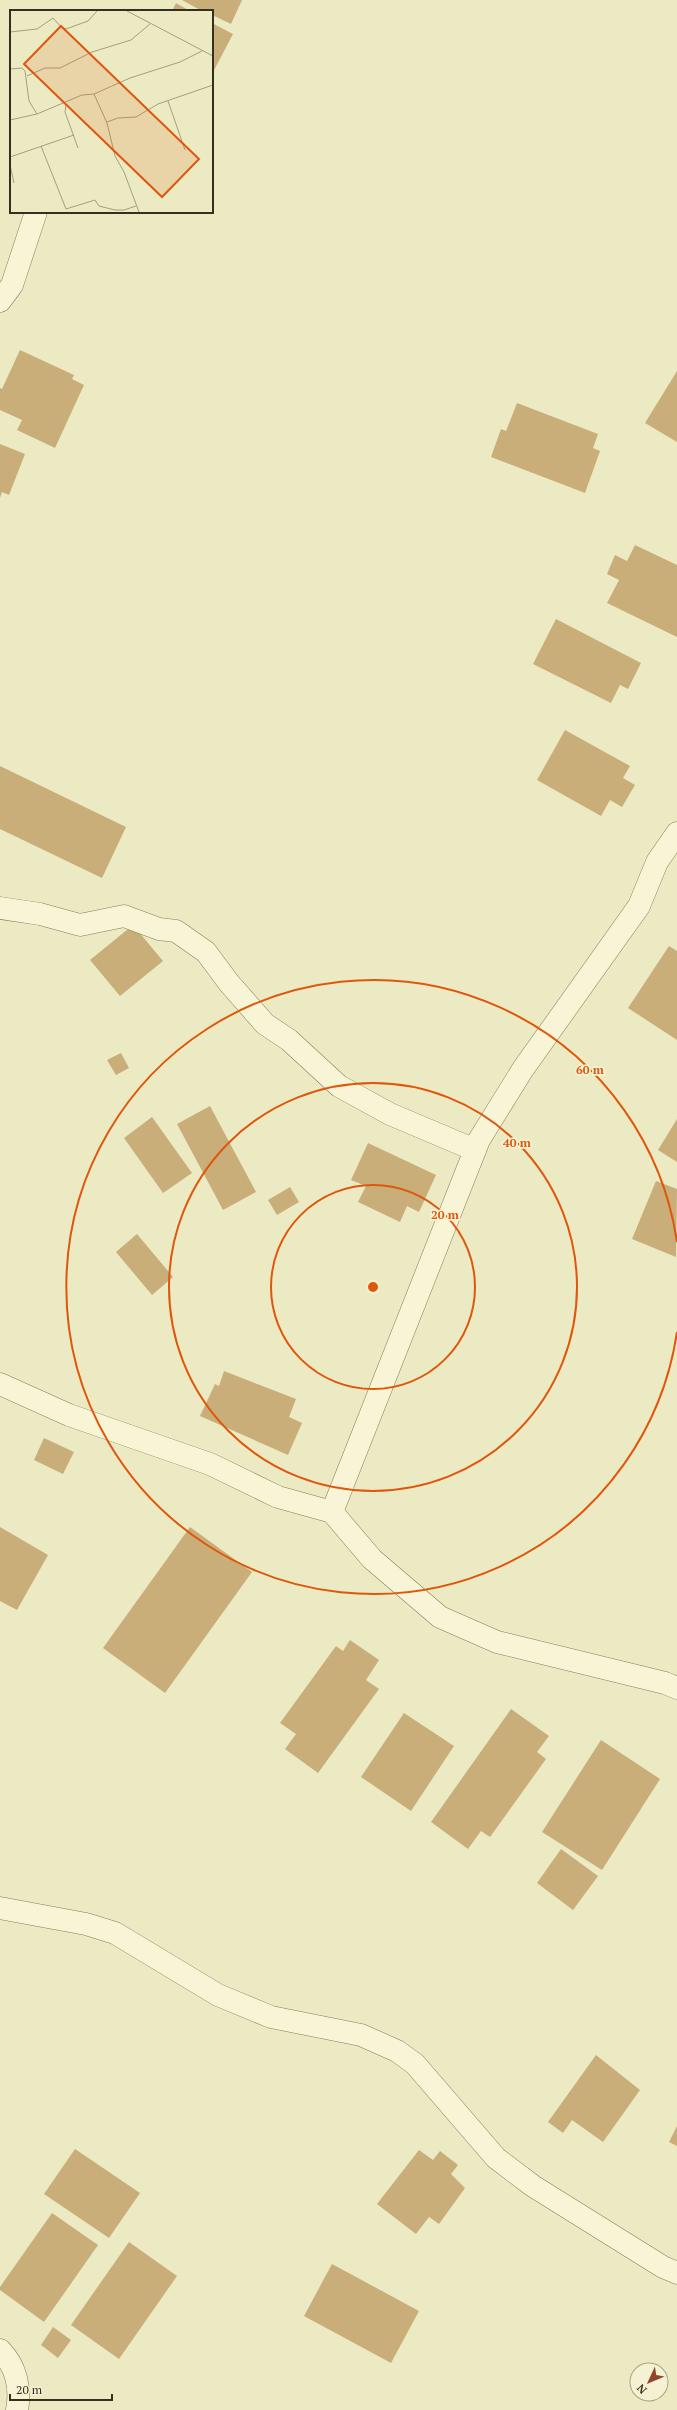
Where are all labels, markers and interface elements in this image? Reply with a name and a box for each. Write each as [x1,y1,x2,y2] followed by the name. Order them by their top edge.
[10,10,213,213] inset map
[576,1062,604,1077] text: 60 m
[503,1135,531,1150] text: 40 m
[431,1207,459,1222] text: 20 m
[366,1280,380,1294] centre of rings
[629,2362,669,2402] north arrow
[10,2376,112,2402] scale bar
[633,2381,650,2397] text: N
[16,2382,43,2397] text: 20 m

